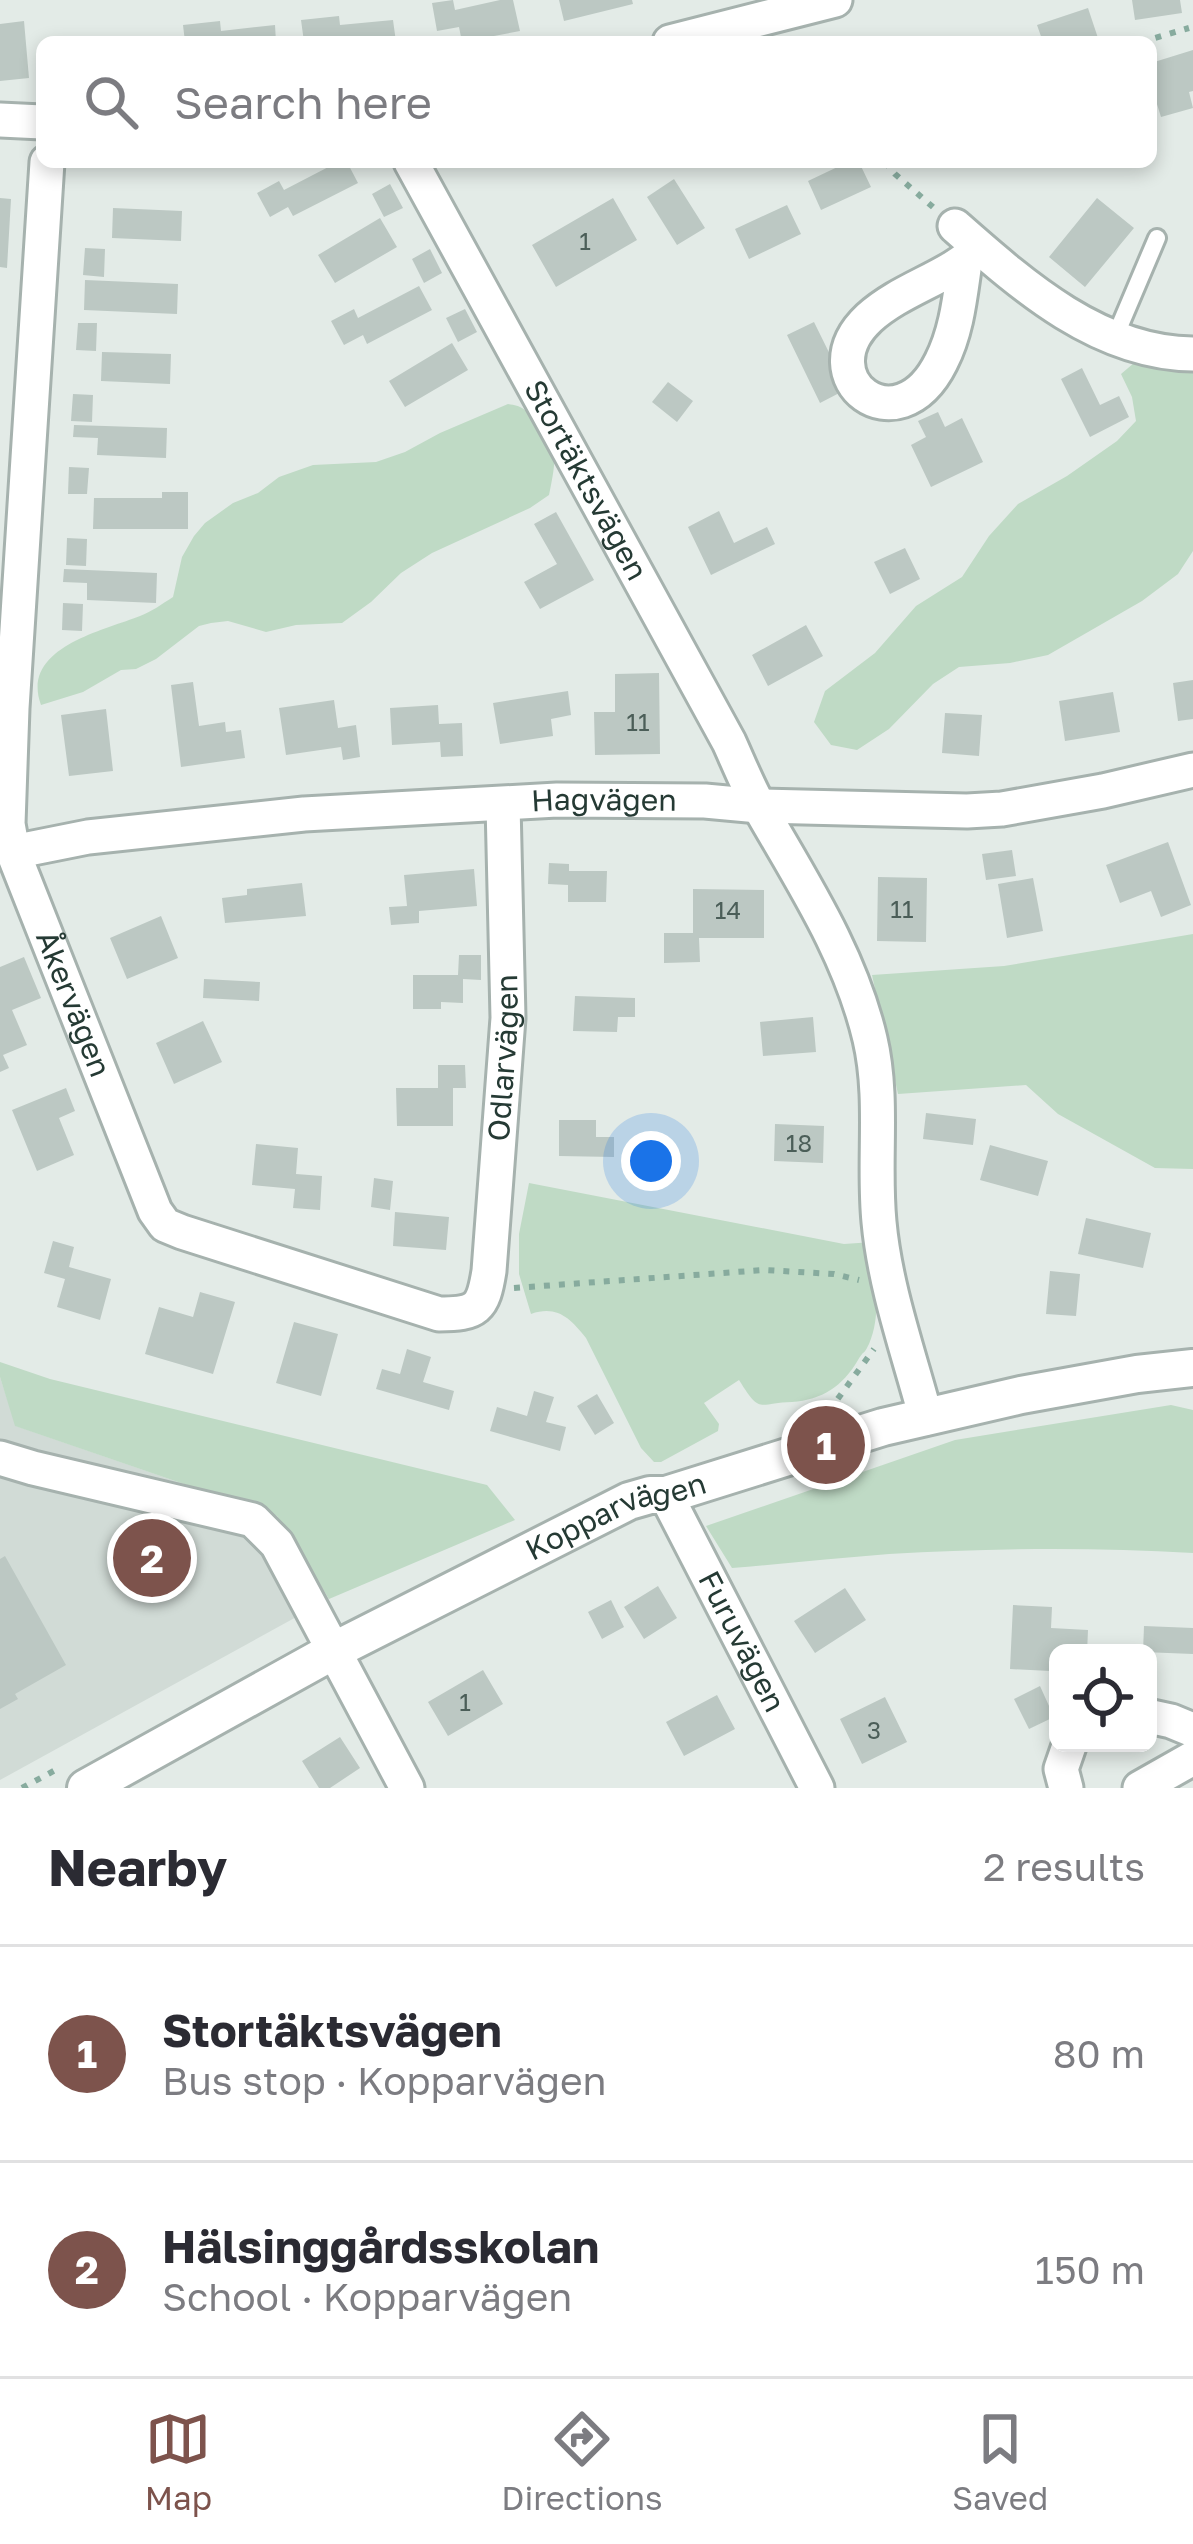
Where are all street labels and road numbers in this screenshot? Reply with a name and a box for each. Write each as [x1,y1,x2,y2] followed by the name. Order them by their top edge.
[517,373,656,586] street label: Stortäktsvägen
[530,781,677,818] street label: Hagvägen
[29,925,119,1082] street label: Åkervägen
[480,974,526,1142] street label: Odlarvägen
[519,1465,710,1567] street label: Kopparvägen
[691,1565,794,1718] street label: Furuvägen

